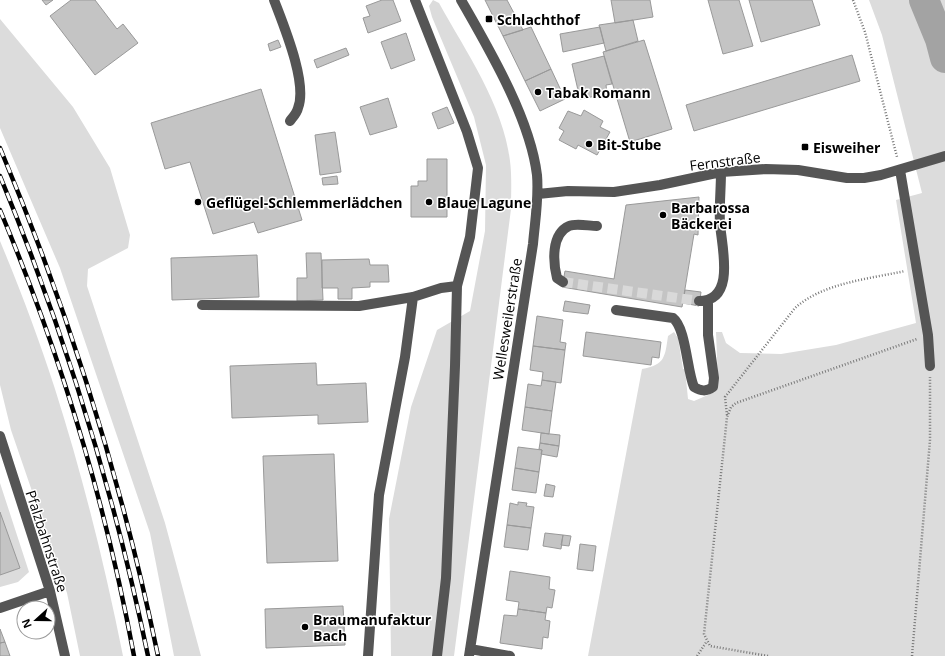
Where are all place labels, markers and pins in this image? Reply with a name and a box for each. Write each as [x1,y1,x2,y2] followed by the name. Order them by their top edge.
[497,10,581,29] place label: Schlachthof
[484,14,494,24] marker: Schlachthof
[546,83,651,102] place label: Tabak Romann
[533,87,543,97] marker: Tabak Romann
[597,135,661,154] place label: Bit-Stube
[813,138,881,157] place label: Eisweiher
[584,139,594,149] marker: Bit-Stube
[800,142,810,152] marker: Eisweiher
[206,193,403,212] place label: Geflügel-Schlemmerlädchen
[437,193,531,212] place label: Blaue Lagune
[193,197,203,207] marker: Geflügel-Schlemmerlädchen
[424,197,434,207] marker: Blaue Lagune
[671,198,750,233] place label: Barbarossa Bäckerei
[658,210,668,220] marker: Barbarossa Bäckerei
[313,610,432,645] place label: Braumanufaktur Bach
[300,622,310,632] marker: Braumanufaktur Bach

